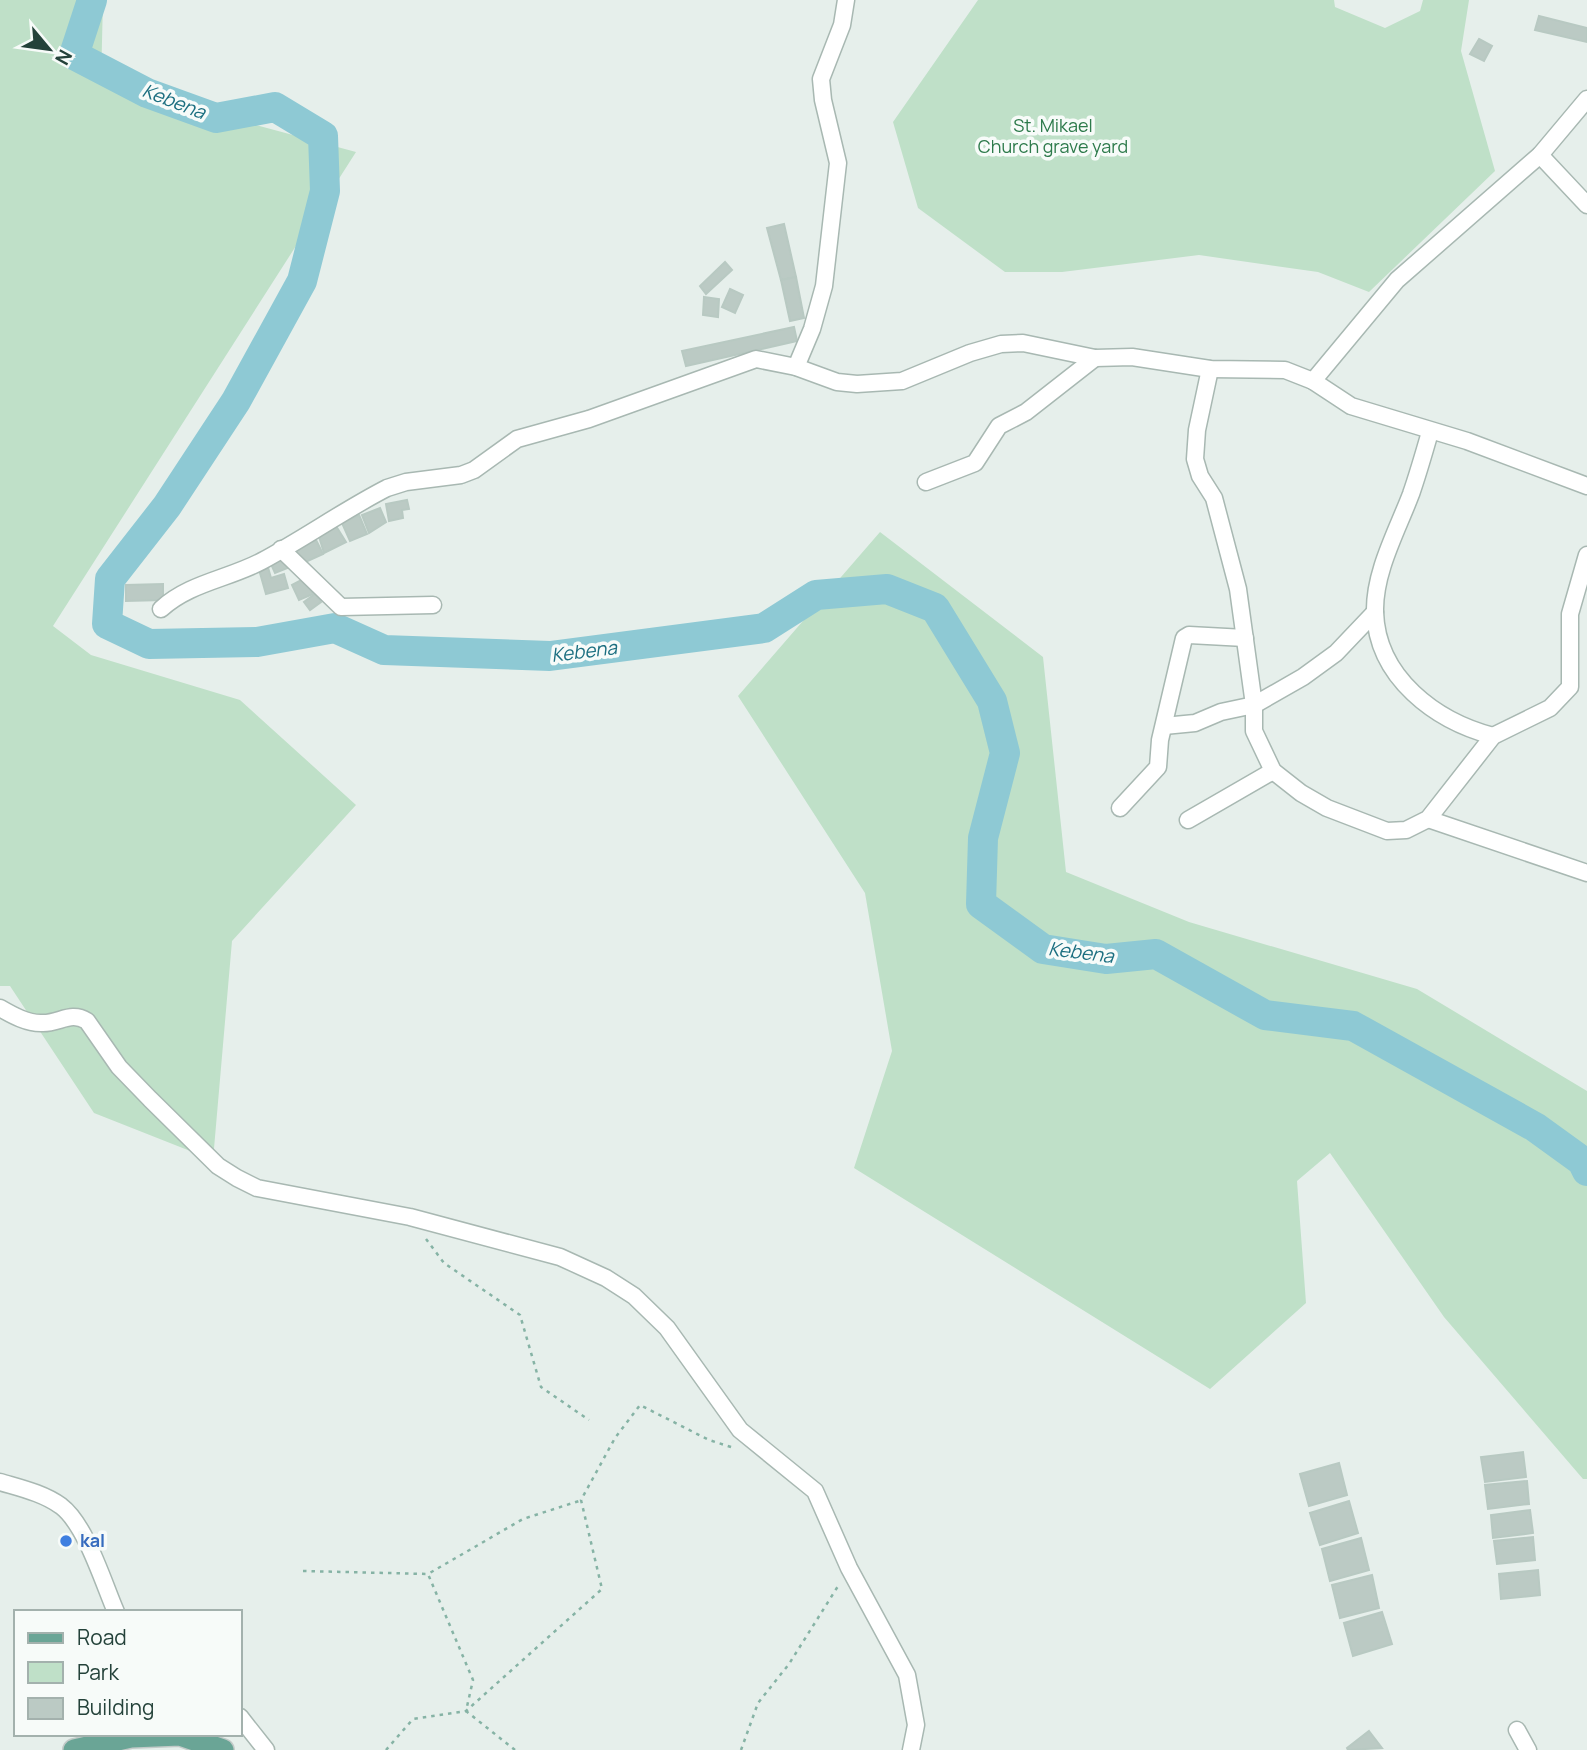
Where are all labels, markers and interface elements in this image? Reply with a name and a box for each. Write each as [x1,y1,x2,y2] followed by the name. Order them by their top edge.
[14,14,84,84] north arrow
[49,45,79,70] text: N
[139,77,211,125] water label: Kebena
[978,113,1128,158] park label: St. Mikael Church grave yard
[550,634,620,668] water label: Kebena
[1047,935,1117,969] water label: Kebena
[80,1528,105,1552] place label: kal
[58,1533,74,1549] marker: kal
[14,1610,242,1736] legend
[77,1623,127,1651] text: Road
[77,1658,119,1686] text: Park
[77,1693,154,1721] text: Building

